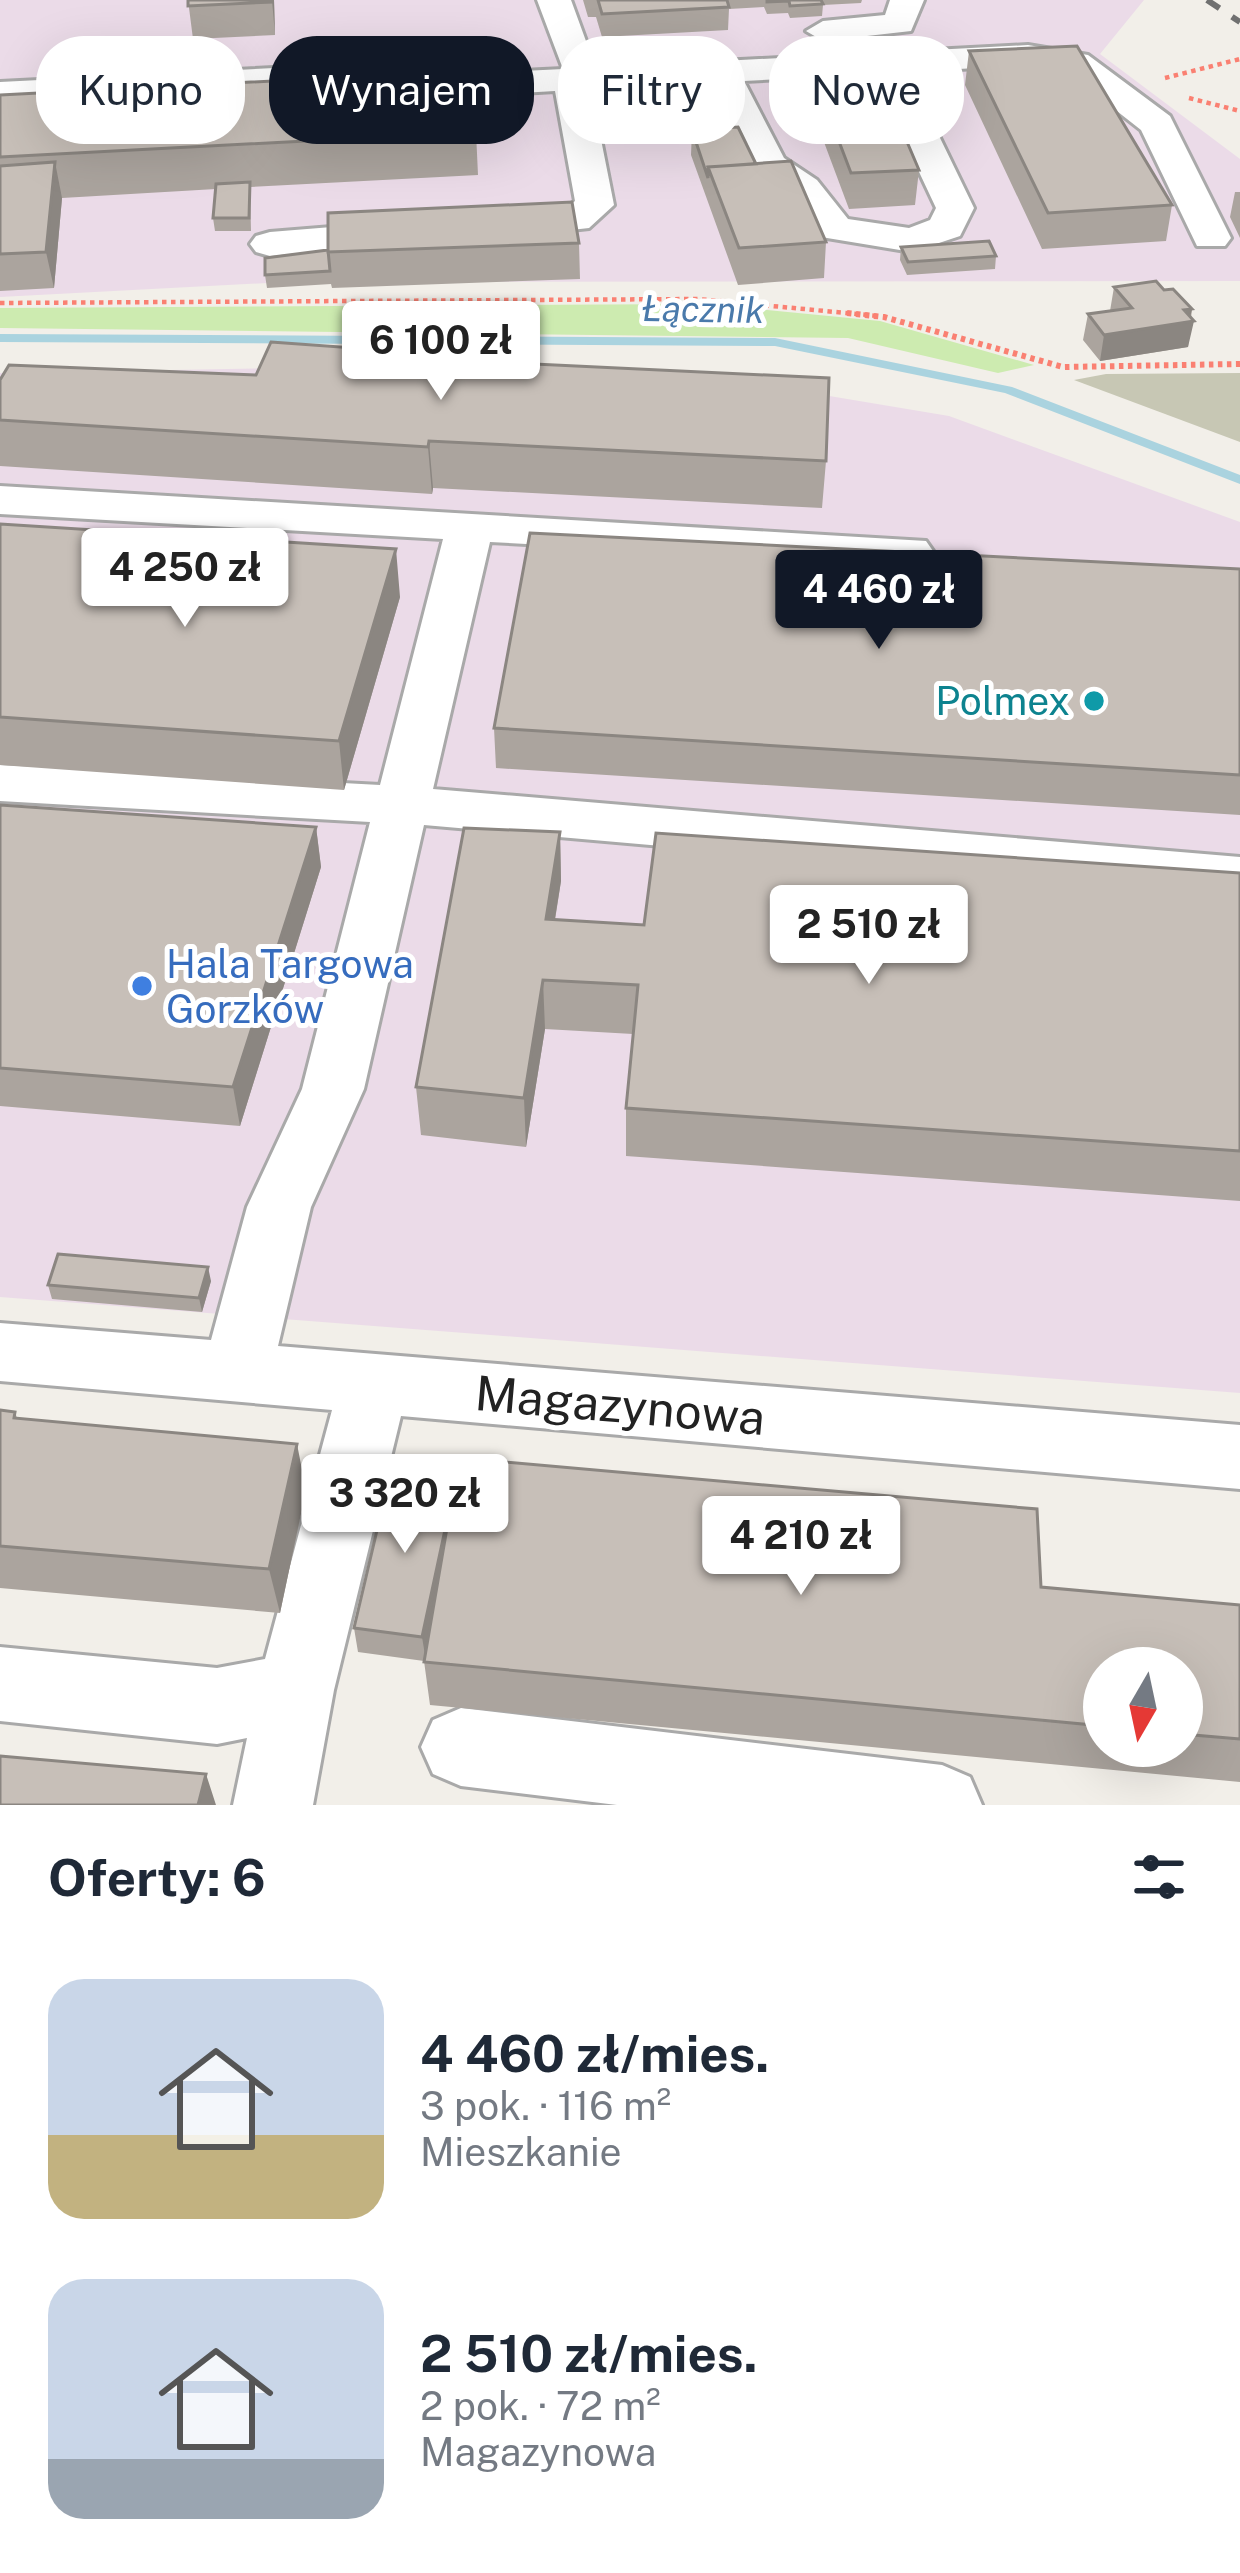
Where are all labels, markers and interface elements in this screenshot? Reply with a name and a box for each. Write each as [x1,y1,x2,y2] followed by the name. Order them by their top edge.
[36,36,245,144] chip: Kupno
[269,36,534,144] chip: Wynajem
[558,36,745,144] chip: Filtry
[769,36,964,144] chip: Nowe
[641,287,765,331] water label: Łącznik
[317,301,565,403] pin: 6 100 zł
[369,317,513,363] text: 6 100 zł
[61,528,309,630] pin: 4 250 zł
[108,544,262,590] text: 4 250 zł
[755,550,1003,652] pin: 4 460 zł
[802,566,956,612] text: 4 460 zł
[935,678,1070,724] place label: Polmex
[1081,688,1107,714] marker: Polmex
[745,885,993,987] pin: 2 510 zł
[797,901,941,947] text: 2 510 zł
[166,941,414,1032] place label: Hala Targowa Gorzków
[129,973,155,999] marker: Hala Targowa Gorzków
[473,1364,767,1446] street label: Magazynowa
[281,1454,529,1556] pin: 3 320 zł
[328,1470,482,1516] text: 3 320 zł
[677,1496,925,1598] pin: 4 210 zł
[729,1512,873,1558] text: 4 210 zł
[1083,1647,1203,1767] north arrow
[1083,1647,1203,1767] map controls
[1126,1844,1192,1910] icon: filters
[48,1848,266,1907] text: Oferty: 6
[420,2024,769,2083] text: 4 460 zł/mies.
[144,2027,288,2171] icon: home
[420,2083,671,2129] text: 3 pok. · 116 m²
[420,2129,622,2175] text: Mieszkanie
[420,2324,757,2383] text: 2 510 zł/mies.
[144,2327,288,2471] icon: home
[420,2383,661,2429] text: 2 pok. · 72 m²
[420,2429,656,2475] text: Magazynowa

